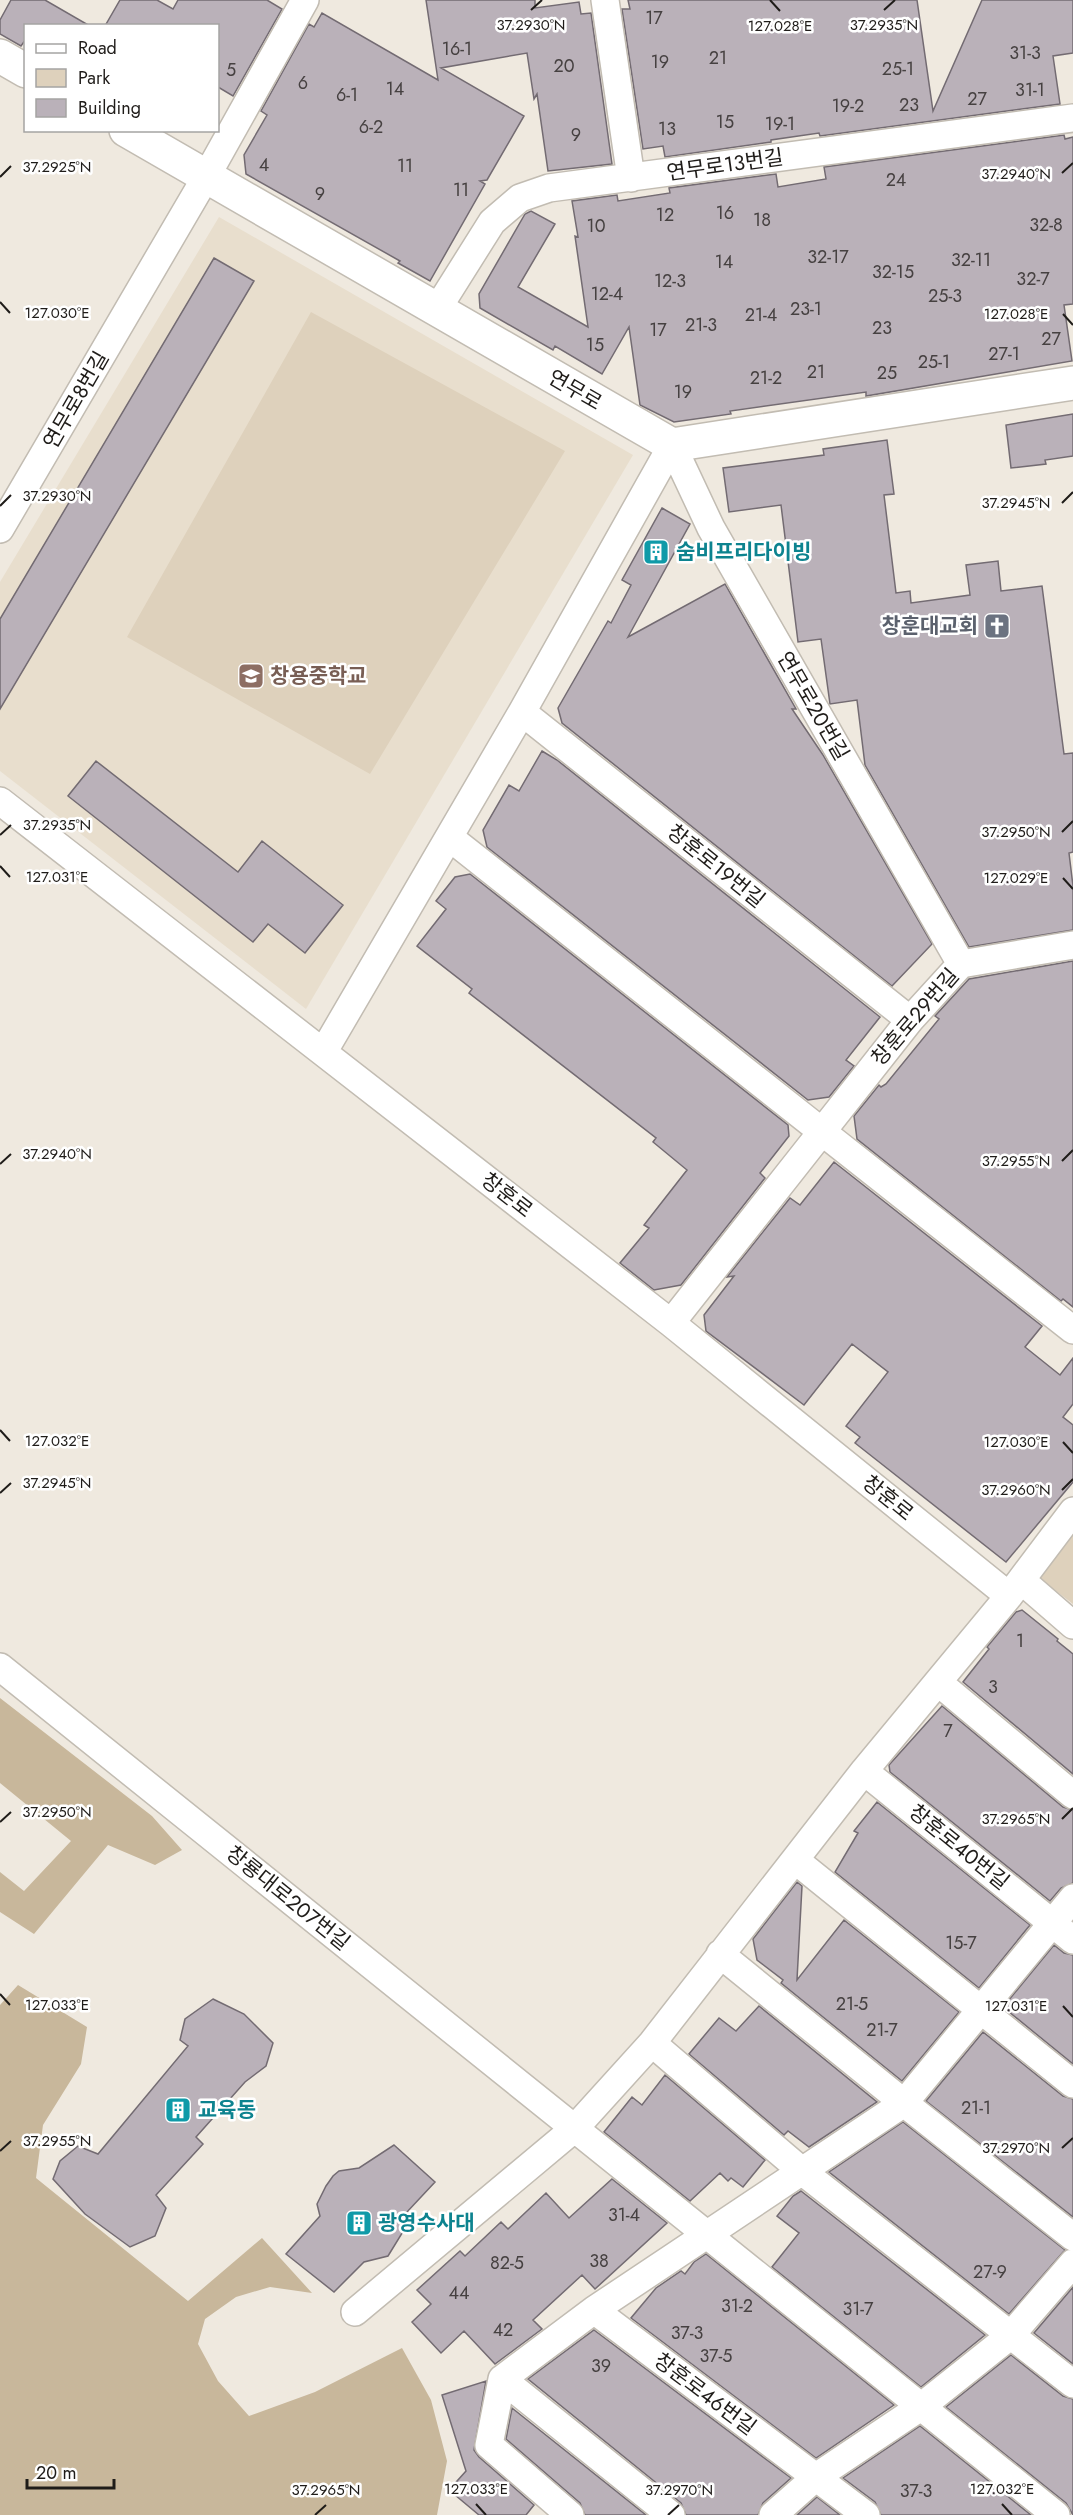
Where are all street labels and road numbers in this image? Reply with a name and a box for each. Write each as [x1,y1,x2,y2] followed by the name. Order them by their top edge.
[665,142,785,188] street label: 연무로13번길
[36,346,116,454] street label: 연무로8번길
[542,363,608,417] street label: 연무로
[770,646,856,766] street label: 연무로20번길
[661,817,771,915] street label: 창훈로19번길
[864,962,966,1072] street label: 창훈로29번길
[475,1165,539,1225] street label: 창훈로
[856,1468,920,1528] street label: 창훈로
[902,1797,1016,1897] street label: 창훈로40번길
[220,1839,356,1957] street label: 창룡대로207번길
[648,2346,762,2442] street label: 창훈로46번길

